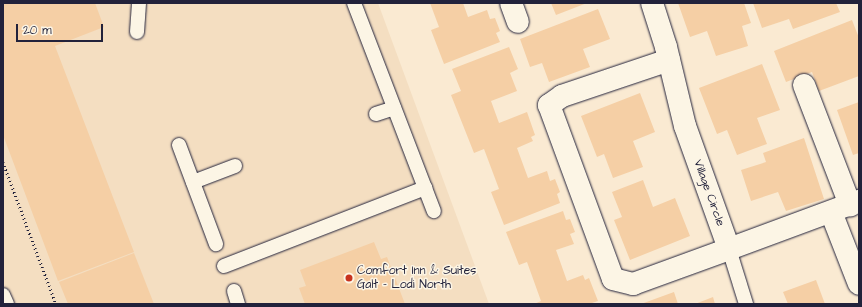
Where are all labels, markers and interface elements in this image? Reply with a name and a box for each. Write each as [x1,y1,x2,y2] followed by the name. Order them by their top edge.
[18,16,105,42] scale bar
[23,22,52,39] text: 20 m
[690,158,728,228] street label: Village Circle
[357,264,476,292] place label: Comfort Inn & Suites Galt - Lodi North
[344,273,354,283] marker: Comfort Inn & Suites Galt - Lodi North

